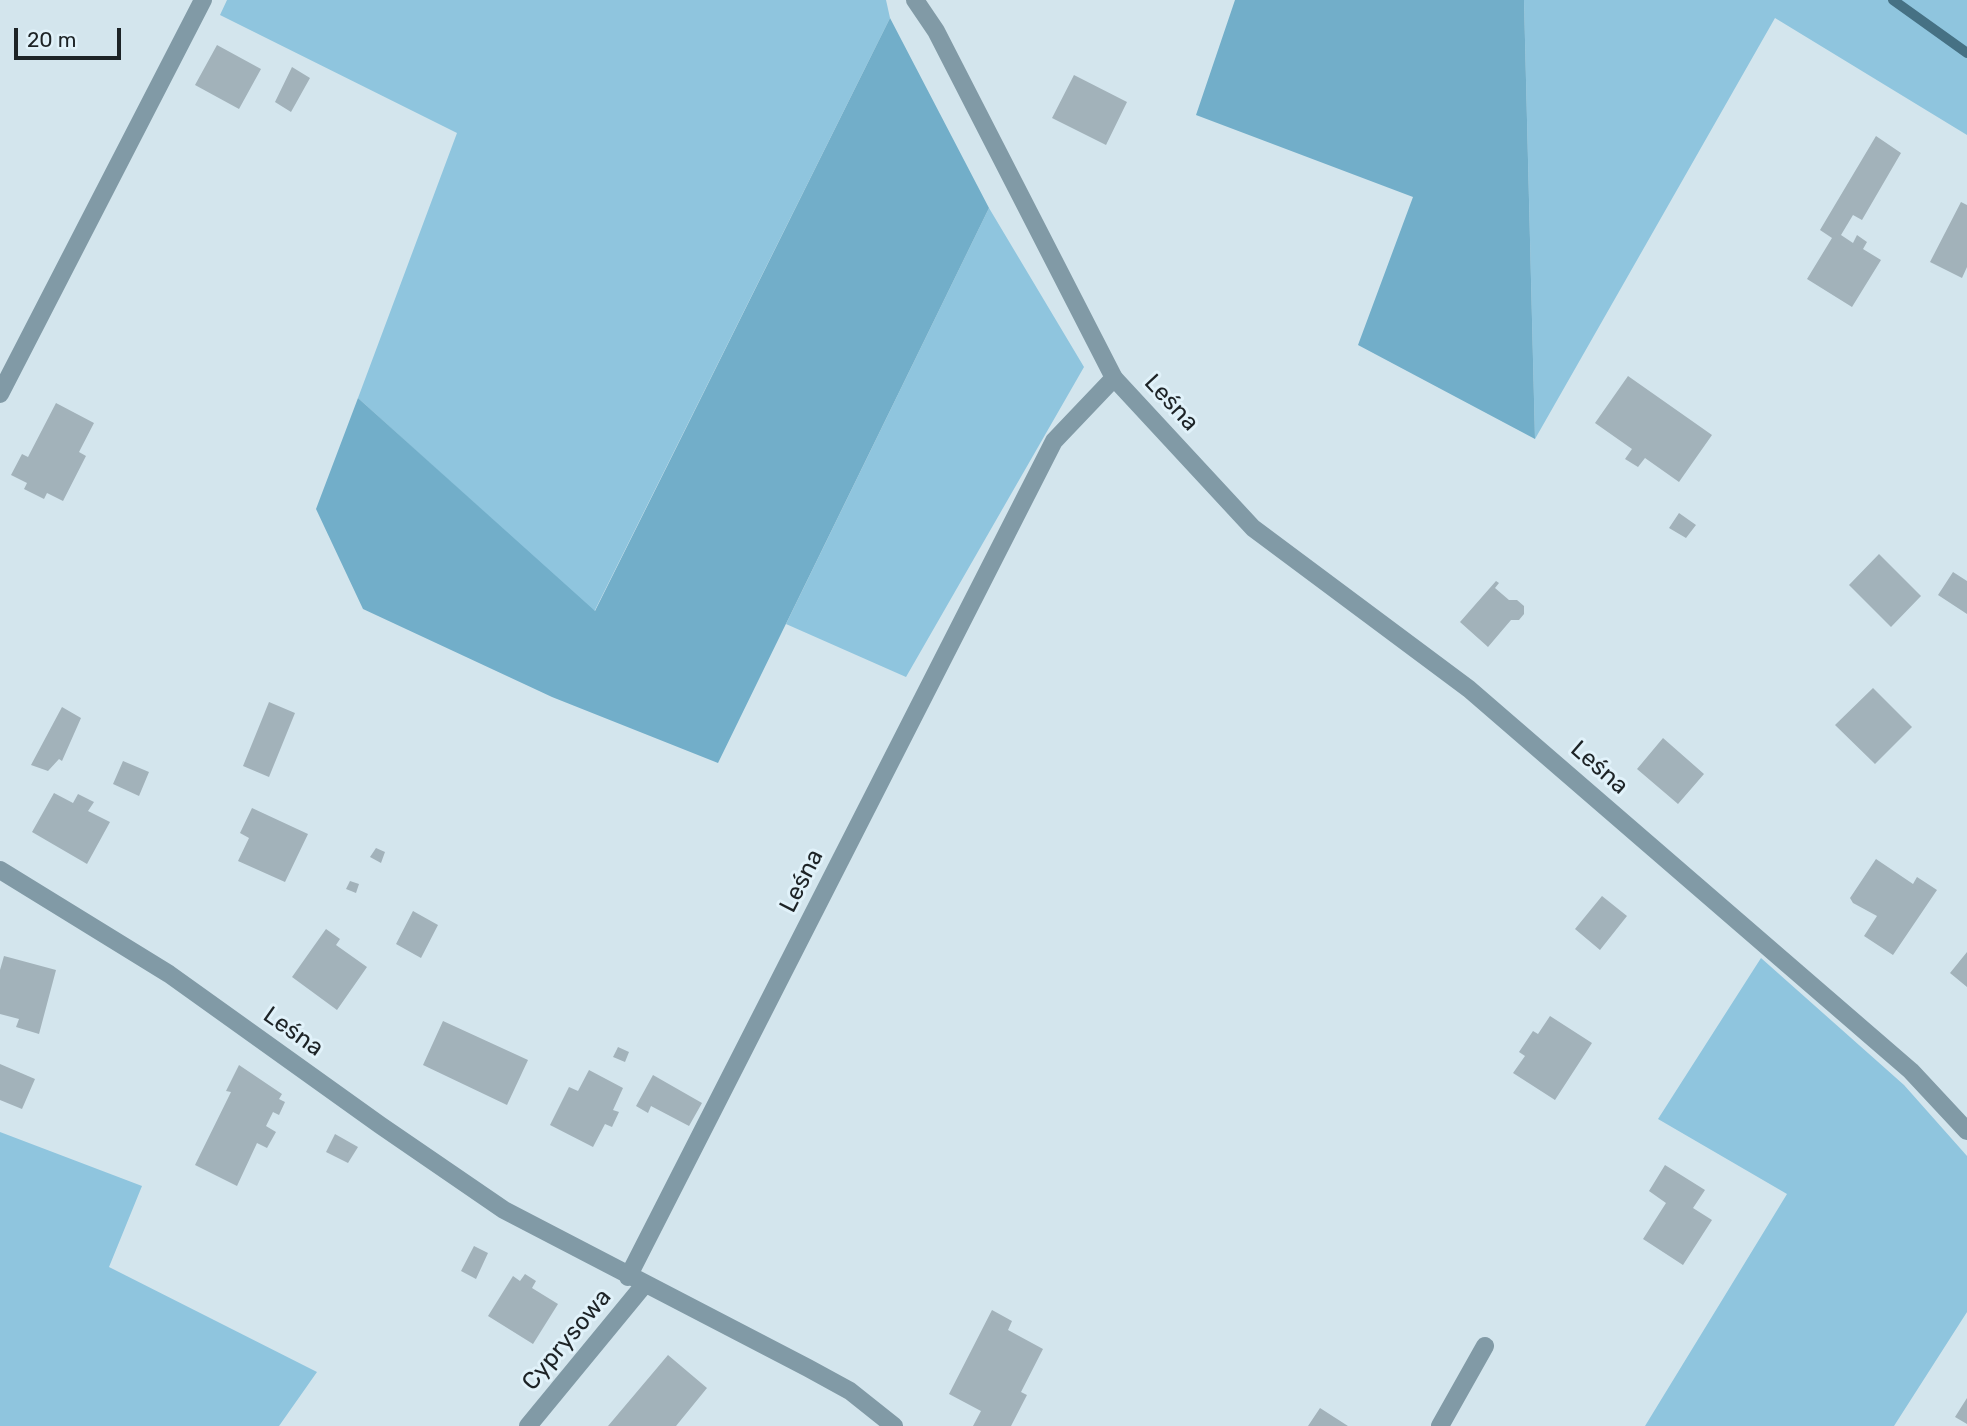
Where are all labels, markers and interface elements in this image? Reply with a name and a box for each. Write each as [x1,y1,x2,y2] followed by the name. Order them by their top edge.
[18,14,124,58] scale bar
[27,27,76,52] text: 20 m
[1138,369,1204,437] street label: Leśna
[1564,735,1634,801] street label: Leśna
[774,845,830,917] street label: Leśna
[257,1001,329,1063] street label: Leśna
[516,1283,618,1397] street label: Cyprysowa

